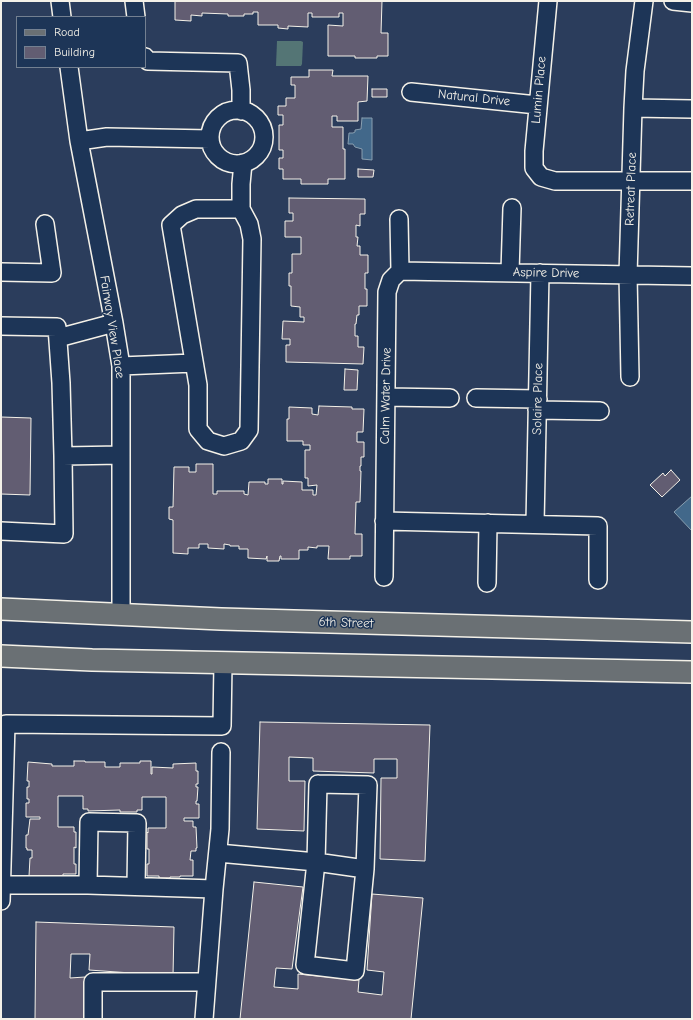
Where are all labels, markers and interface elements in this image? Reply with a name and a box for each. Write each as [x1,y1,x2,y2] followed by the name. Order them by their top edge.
[16,16,146,68] legend
[54,25,80,39] text: Road
[54,45,95,59] text: Building
[528,56,550,124] street label: Lumin Place
[437,86,511,110] street label: Natural Drive
[622,152,640,226] street label: Retreat Place
[513,265,579,281] street label: Aspire Drive
[96,274,128,380] street label: Fairway View Place
[377,347,395,445] street label: Calm Water Drive
[530,363,546,435] street label: Solaire Place
[318,614,374,632] street label: 6th Street

